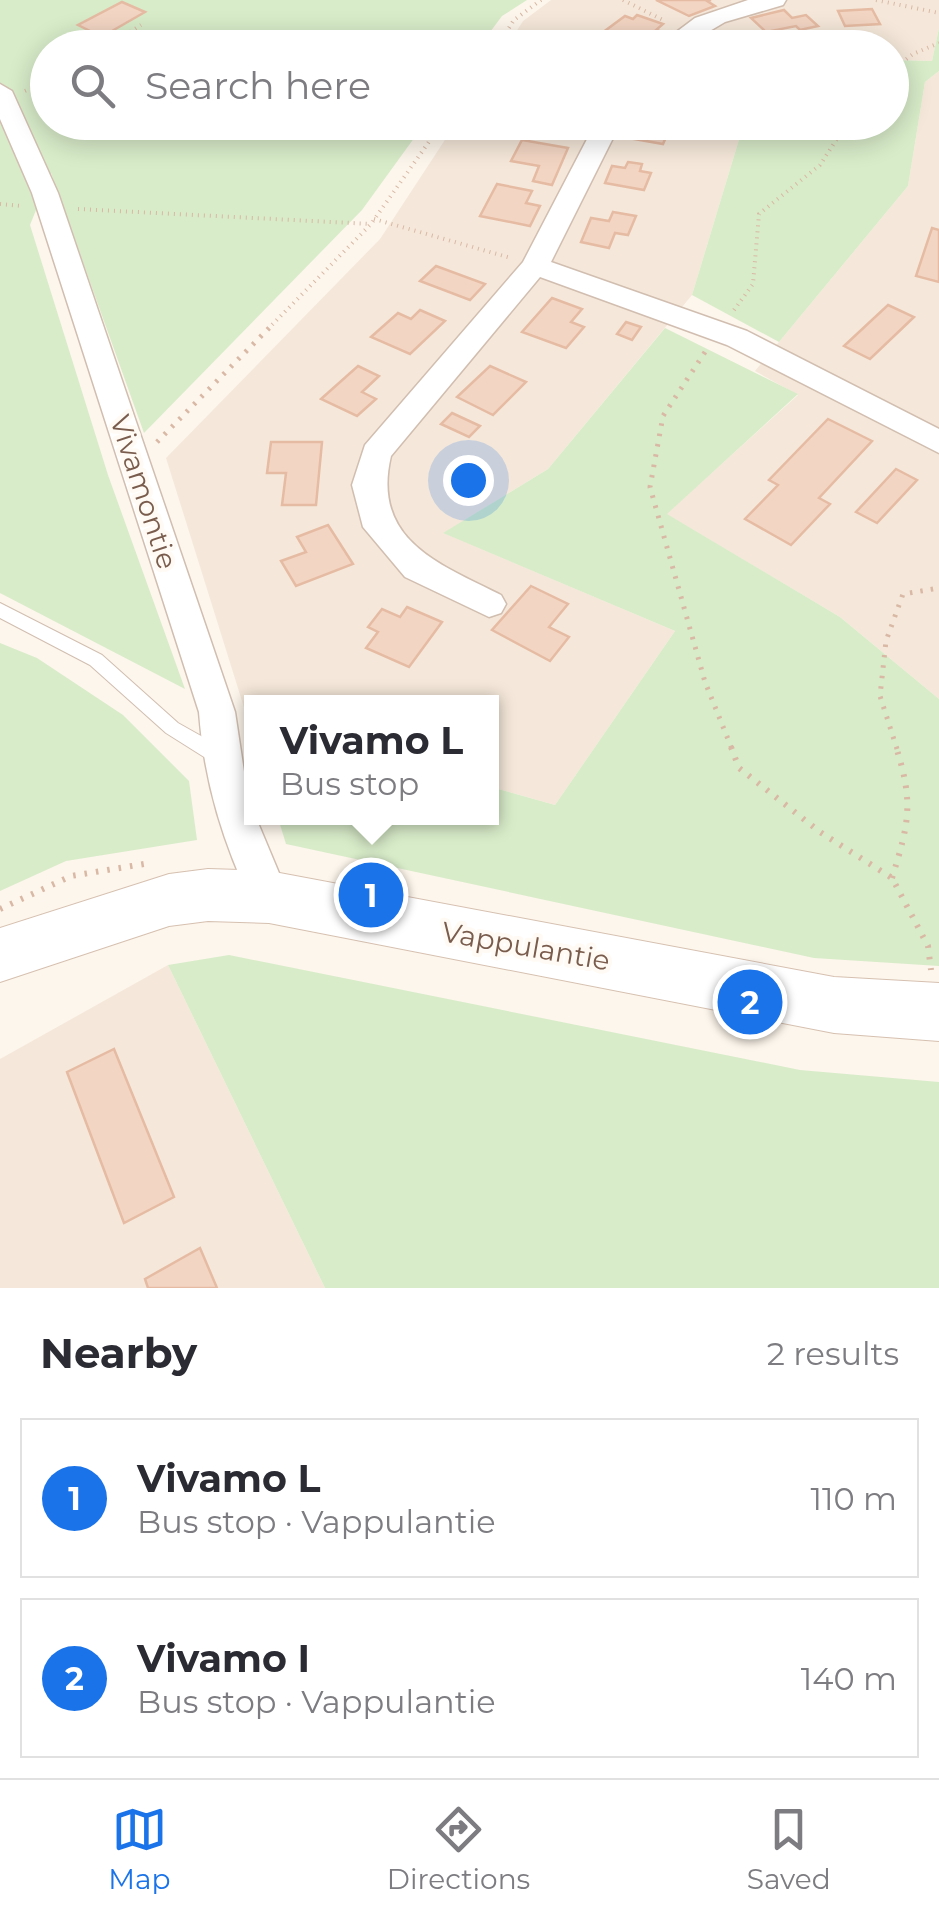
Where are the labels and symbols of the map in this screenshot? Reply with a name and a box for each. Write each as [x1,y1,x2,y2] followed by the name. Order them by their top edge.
[103,411,185,573] street label: Vivamontie
[443,455,494,506] your location
[338,858,404,932] pin: 1
[439,914,613,978] street label: Vappulantie
[718,964,782,1040] pin: 2

